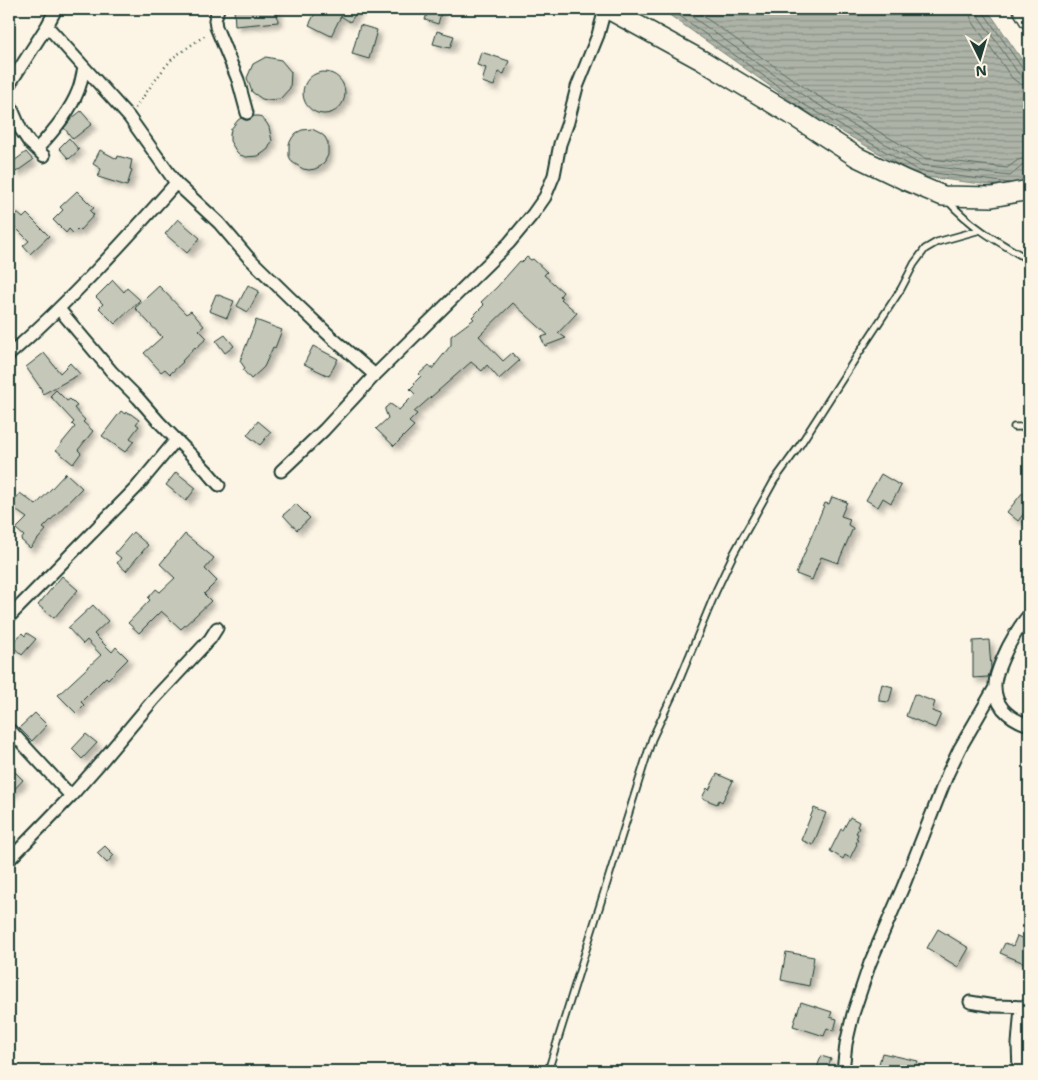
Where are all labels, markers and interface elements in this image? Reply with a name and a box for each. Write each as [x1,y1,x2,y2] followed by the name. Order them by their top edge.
[956,32,1006,82] north arrow
[975,62,987,80] text: N

